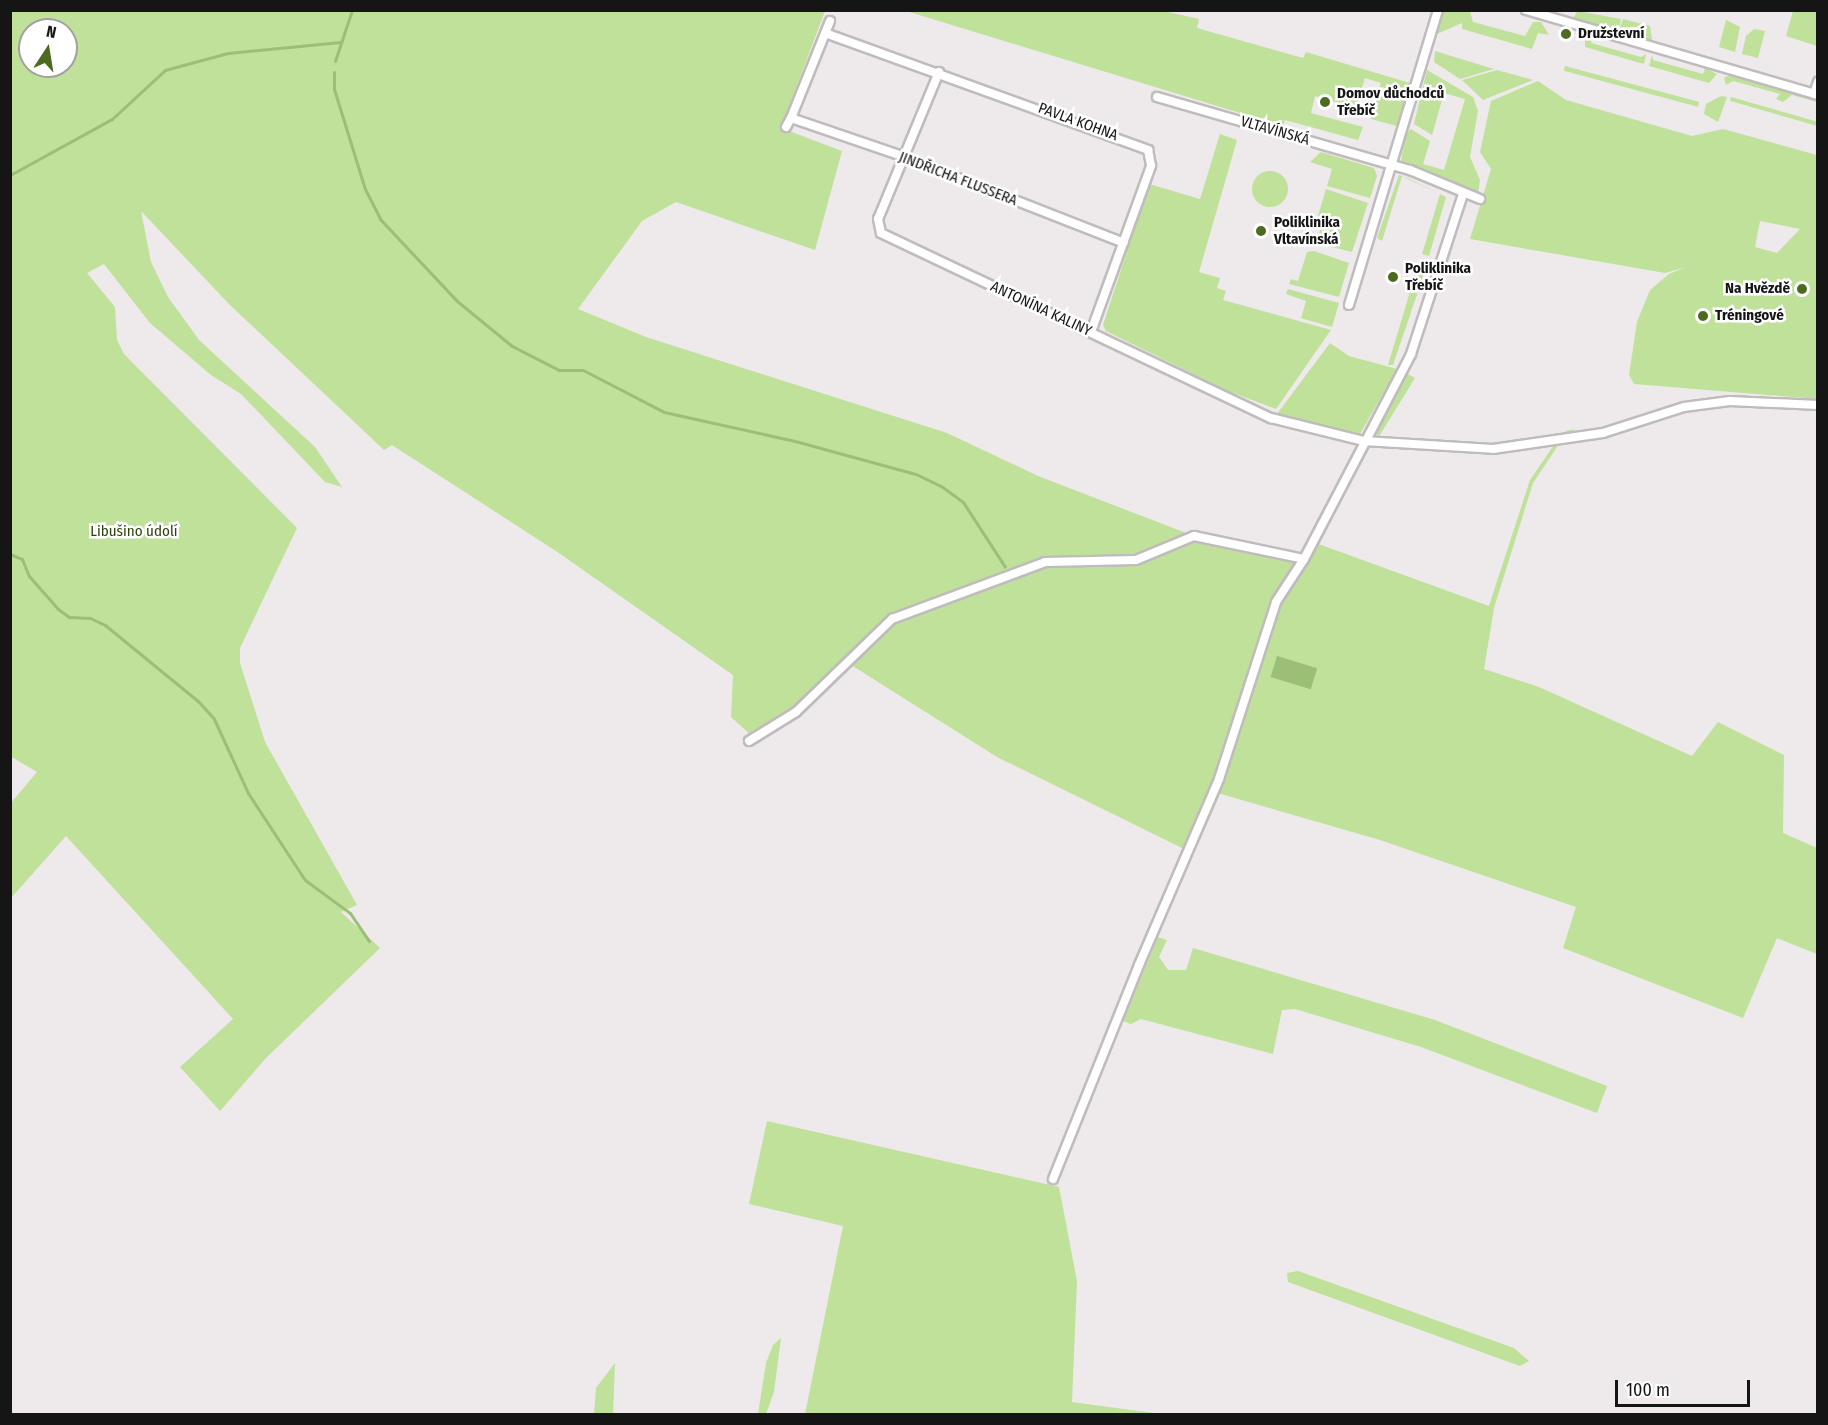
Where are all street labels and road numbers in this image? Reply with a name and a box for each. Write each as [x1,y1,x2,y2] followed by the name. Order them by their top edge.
[1036,99,1120,145] street label: PAVLA KOHNA
[1238,113,1312,149] street label: VLTAVÍNSKÁ
[896,148,1020,210] street label: JINDŘICHA FLUSSERA
[988,278,1094,340] street label: ANTONÍNA KALINY

